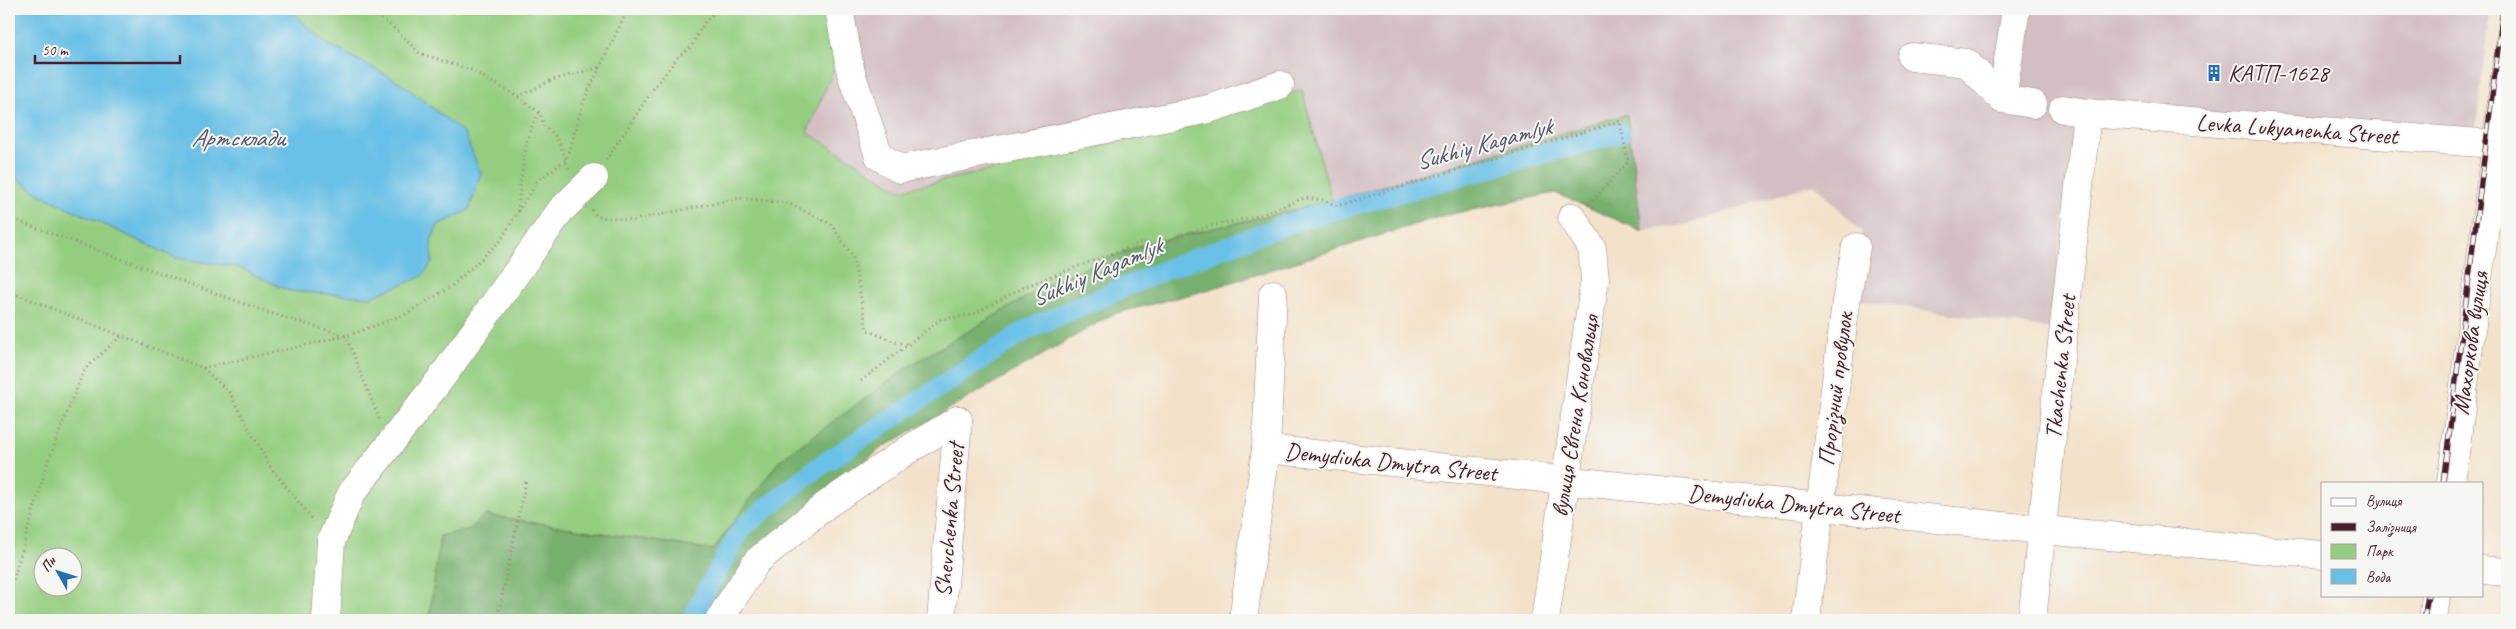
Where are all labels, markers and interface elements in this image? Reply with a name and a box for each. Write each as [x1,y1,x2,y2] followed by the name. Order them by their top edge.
[35,32,180,64] scale bar
[42,41,69,60] text: 50 m
[2228,58,2331,88] place label: КАТП-1628
[2204,63,2224,83] building icon: КАТП-1628
[2195,107,2401,151] street label: Levka Lukyanenka Street
[1412,109,1559,177] water label: Sukhiy Kagamlyk
[191,122,287,154] water label: Артсклади
[1026,228,1170,314] water label: Sukhiy Kagamlyk
[2445,268,2495,417] street label: Махоркова вулиця
[2038,291,2083,440] street label: Tkachenka Street
[1811,308,1861,468] street label: Прорізний провулок
[1544,311,1606,519] street label: вулиця Євгена Коновальця
[1284,436,1500,488] street label: Demydiuka Dmytra Street
[927,439,971,598] street label: Shevchenka Street
[1687,478,1903,530] street label: Demydiuka Dmytra Street
[2321,482,2484,596] legend
[2366,492,2403,511] text: Вулиця
[2366,518,2417,537] text: Залізниця
[2366,542,2394,561] text: Парк
[32,546,82,596] north arrow
[37,552,60,575] text: Пн
[2366,568,2391,587] text: Вода

